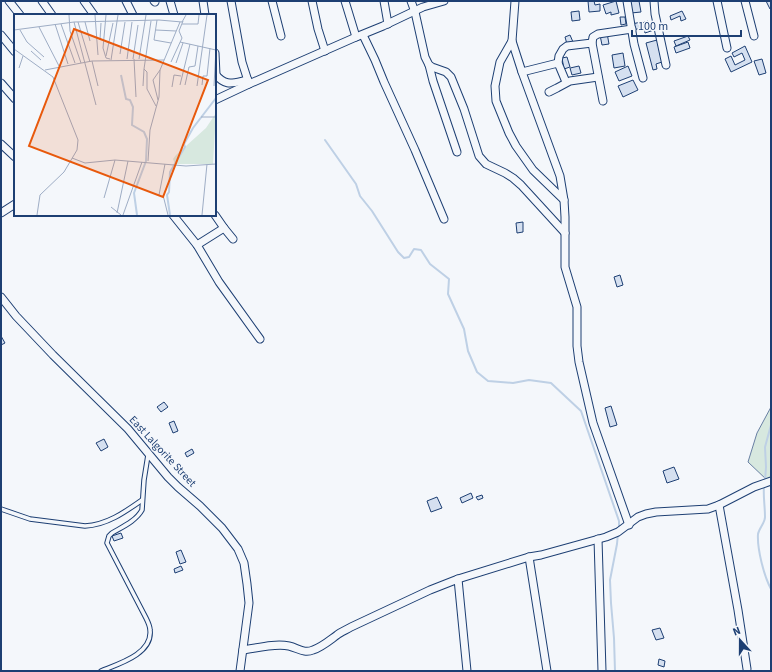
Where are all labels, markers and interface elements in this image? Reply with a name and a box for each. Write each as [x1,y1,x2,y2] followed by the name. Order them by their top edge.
[632,12,741,38] scale bar
[14,14,216,216] inset map
[638,18,668,35] text: 100 m
[126,413,200,490] street label: East Lalgorite Street
[720,620,760,660] north arrow
[730,623,743,639] text: N

